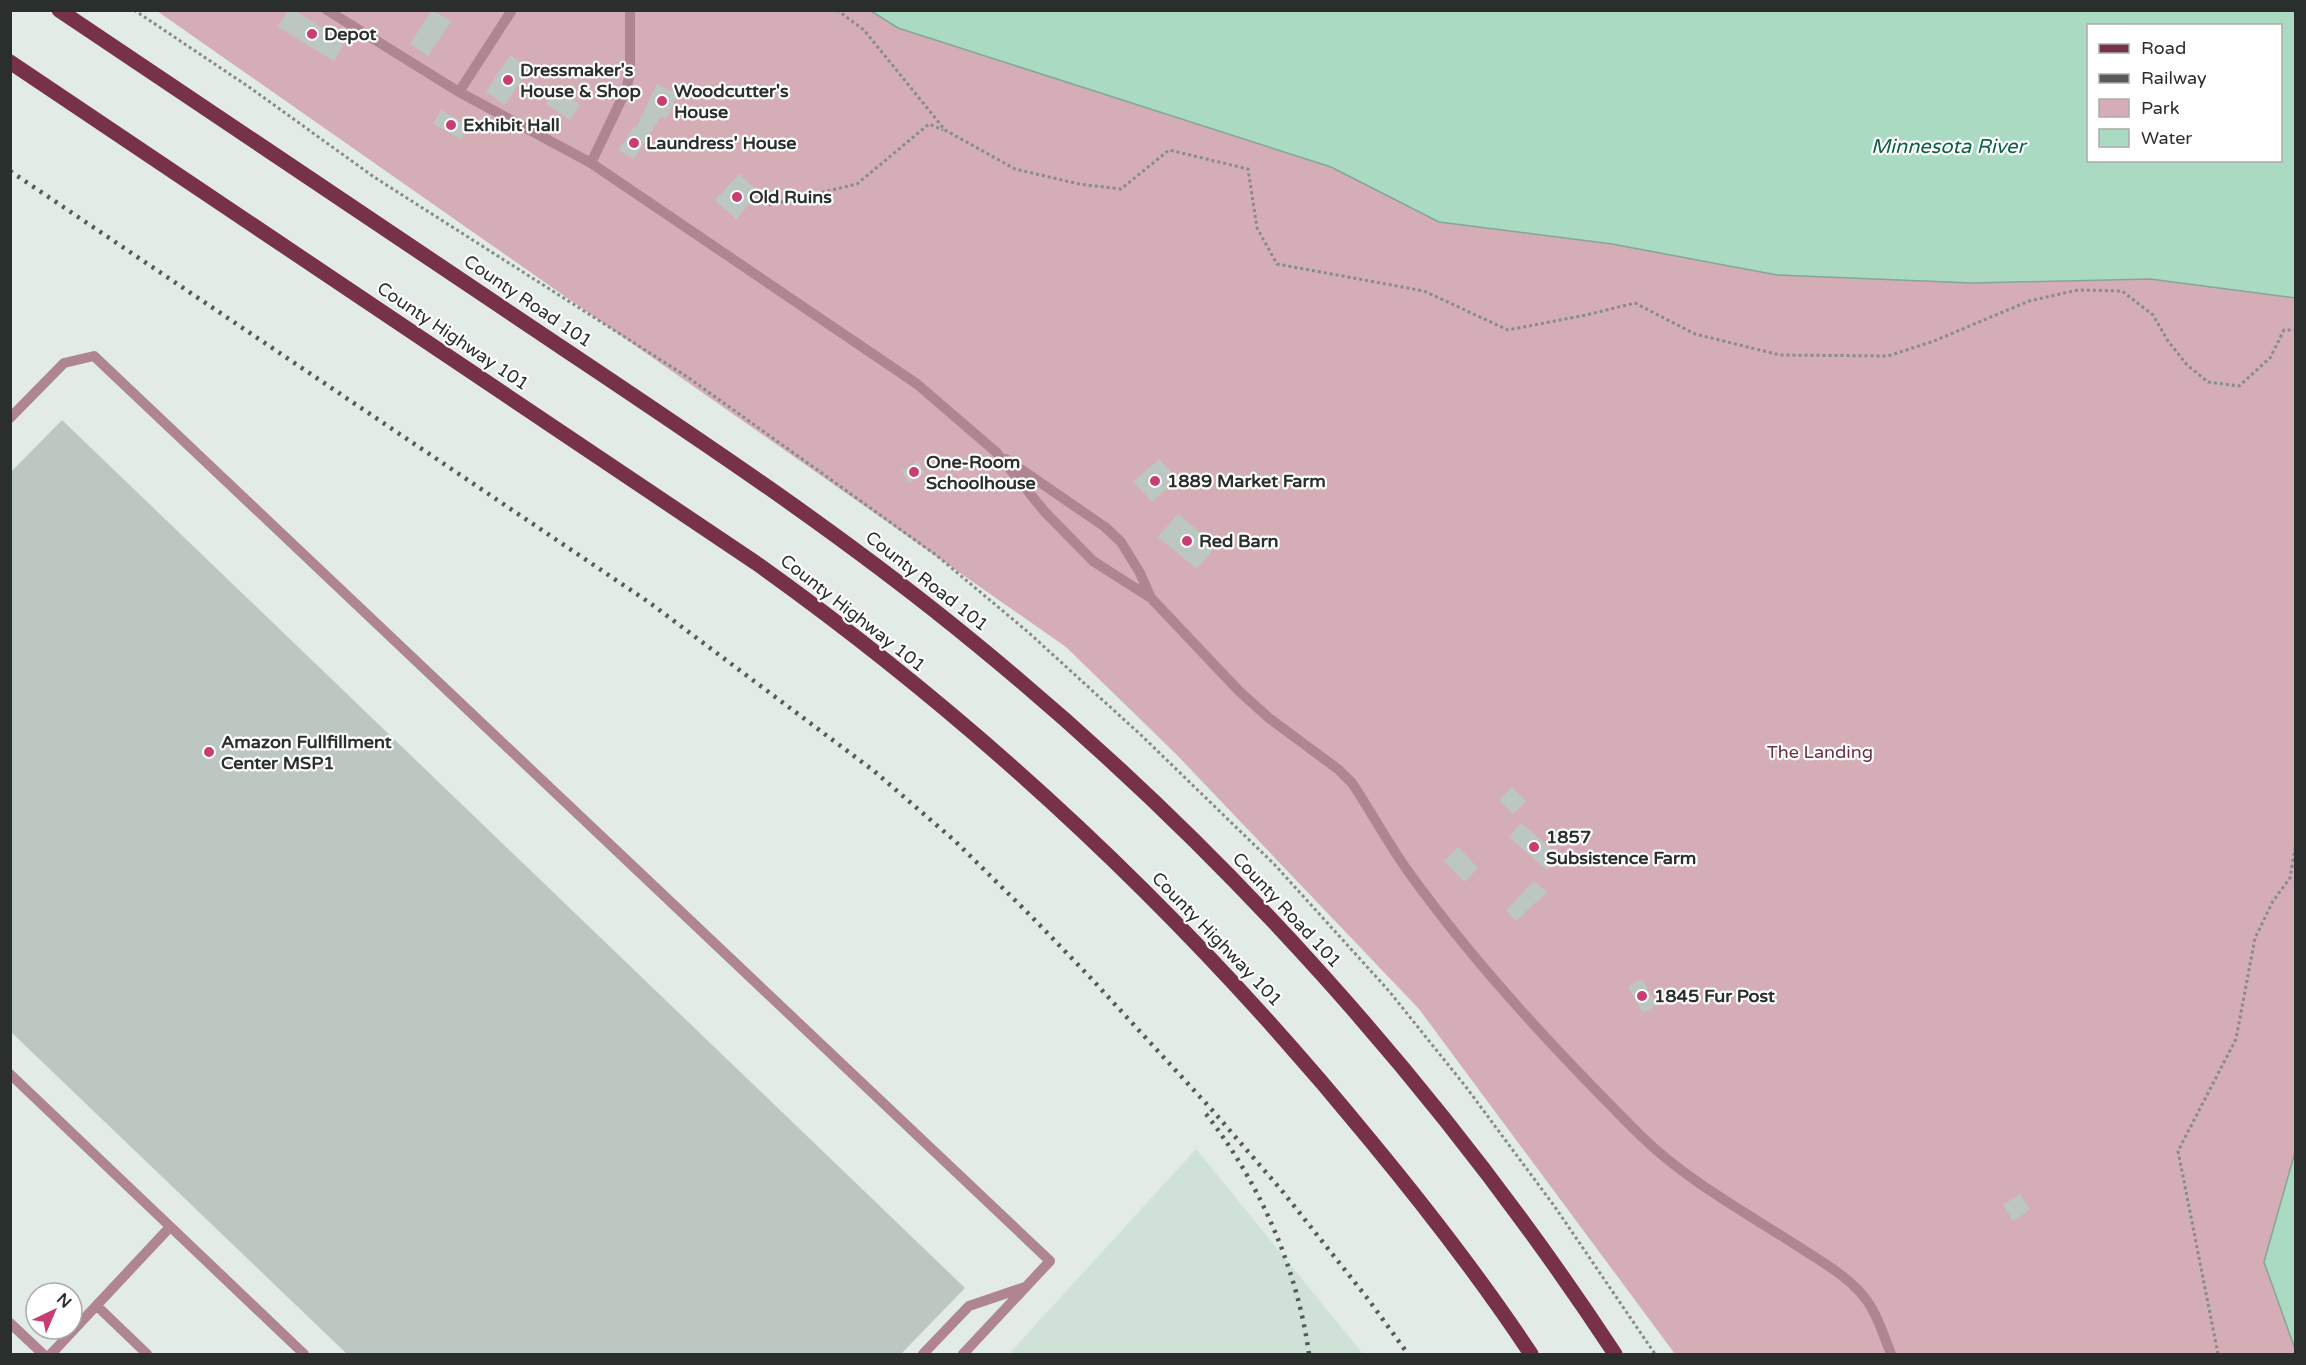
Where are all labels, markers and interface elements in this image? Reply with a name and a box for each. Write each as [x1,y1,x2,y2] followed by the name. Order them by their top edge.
[324,23,377,45] place label: Depot
[2087,24,2282,162] legend
[305,27,319,41] marker: Depot
[2141,37,2186,59] text: Road
[520,59,641,102] place label: Dressmaker's House & Shop
[2141,67,2207,89] text: Railway
[501,73,515,87] marker: Dressmaker's House & Shop
[674,80,789,123] place label: Woodcutter's House
[655,94,669,108] marker: Woodcutter's House
[2141,97,2180,119] text: Park
[463,114,560,136] place label: Exhibit Hall
[444,118,458,132] marker: Exhibit Hall
[2141,127,2192,149] text: Water
[646,132,797,154] place label: Laundress' House
[1871,135,2027,159] water label: Minnesota River
[627,136,641,150] marker: Laundress' House
[749,186,832,208] place label: Old Ruins
[730,190,744,204] marker: Old Ruins
[460,250,596,352] street label: County Road 101
[373,277,533,395] street label: County Highway 101
[926,451,1036,494] place label: One-Room Schoolhouse
[907,465,921,479] marker: One-Room Schoolhouse
[1167,470,1326,492] place label: 1889 Market Farm
[1148,474,1162,488] marker: 1889 Market Farm
[861,526,993,636] street label: County Road 101
[1199,530,1279,552] place label: Red Barn
[1180,534,1194,548] marker: Red Barn
[776,549,930,677] street label: County Highway 101
[221,731,392,774] place label: Amazon Fullfillment Center MSP1
[1767,741,1873,763] park label: The Landing
[202,745,216,759] marker: Amazon Fullfillment Center MSP1
[1546,826,1696,869] place label: 1857 Subsistence Farm
[1527,840,1541,854] marker: 1857 Subsistence Farm
[1228,848,1346,972] street label: County Road 101
[1147,867,1287,1011] street label: County Highway 101
[1654,985,1775,1007] place label: 1845 Fur Post
[1635,989,1649,1003] marker: 1845 Fur Post
[24,1281,84,1341] north arrow
[52,1289,75,1313] text: N

